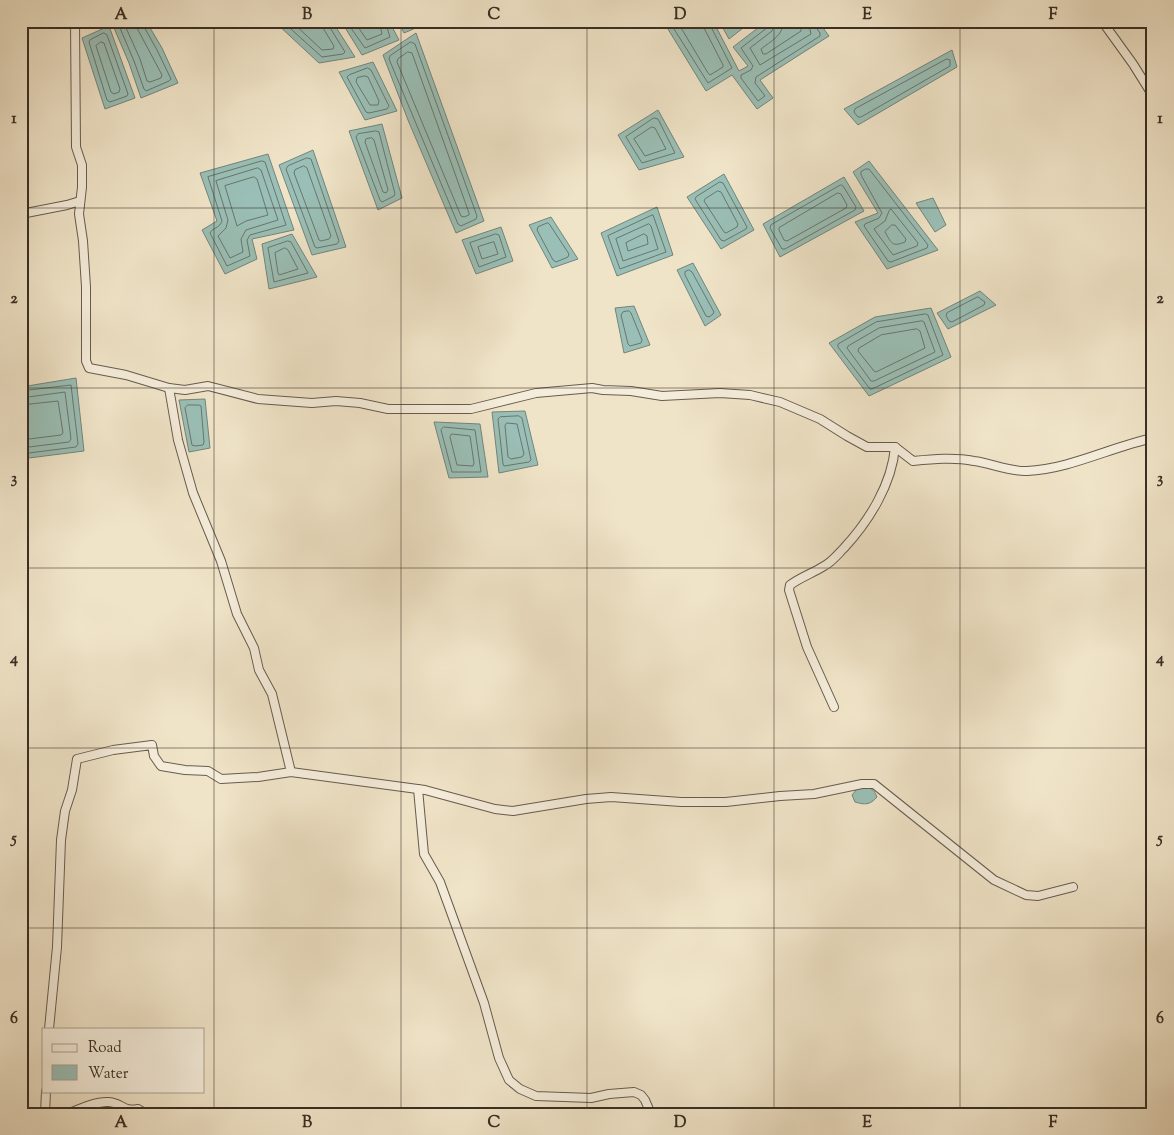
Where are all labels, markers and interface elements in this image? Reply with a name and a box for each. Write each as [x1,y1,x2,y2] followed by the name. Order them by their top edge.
[115,4,128,27] text: A
[302,4,312,27] text: B
[488,4,501,27] text: C
[674,4,687,27] text: D
[862,4,872,27] text: E
[1049,4,1058,27] text: F
[11,108,17,131] text: 1
[1157,108,1163,131] text: 1
[10,288,18,311] text: 2
[1156,288,1164,311] text: 2
[11,468,18,491] text: 3
[1157,468,1164,491] text: 3
[9,648,18,671] text: 4
[1155,648,1164,671] text: 4
[9,828,17,851] text: 5
[1155,828,1163,851] text: 5
[10,1008,18,1031] text: 6
[1156,1008,1164,1031] text: 6
[42,1028,205,1092] legend
[88,1038,122,1059] text: Road
[88,1064,129,1085] text: Water
[115,1112,128,1135] text: A
[302,1112,312,1135] text: B
[488,1112,501,1135] text: C
[674,1112,687,1135] text: D
[862,1112,872,1135] text: E
[1049,1112,1058,1135] text: F

